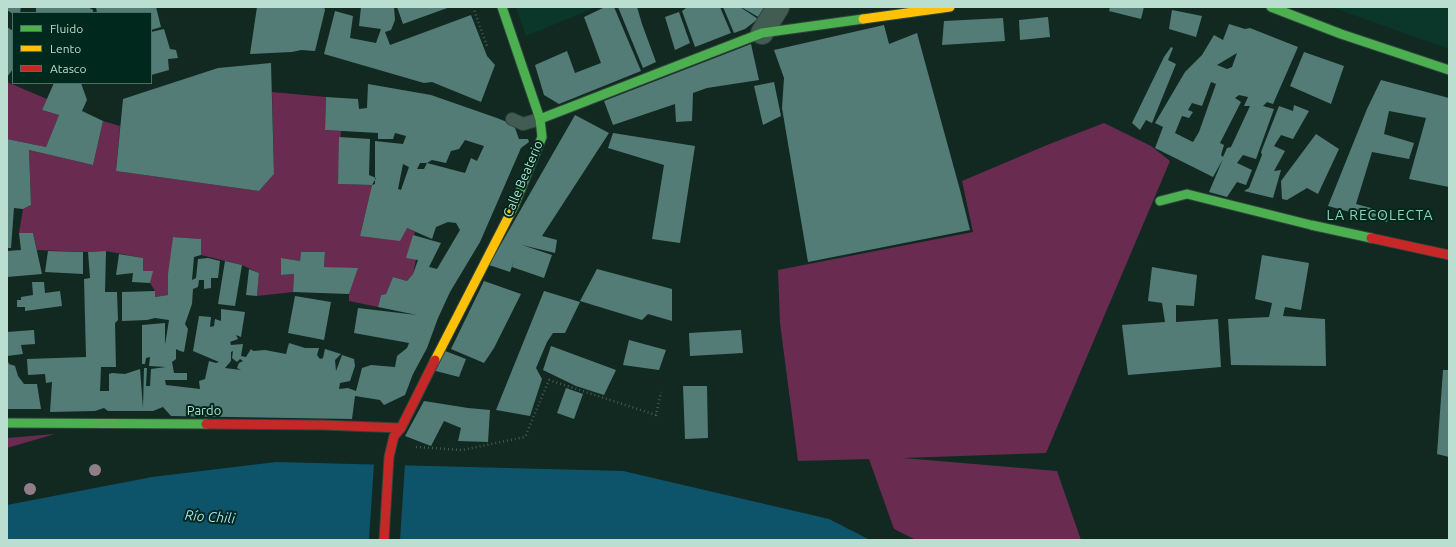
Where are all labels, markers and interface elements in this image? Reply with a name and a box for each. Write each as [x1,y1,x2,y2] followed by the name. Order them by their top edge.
[12,12,152,84] legend
[50,22,83,35] text: Fluido
[50,42,81,55] text: Lento
[50,62,86,75] text: Atasco
[500,138,546,220] street label: Calle Beaterio
[1326,207,1434,223] district label: LA RECOLECTA
[187,403,221,419] street label: Pardo
[184,507,236,527] water label: Río Chili

